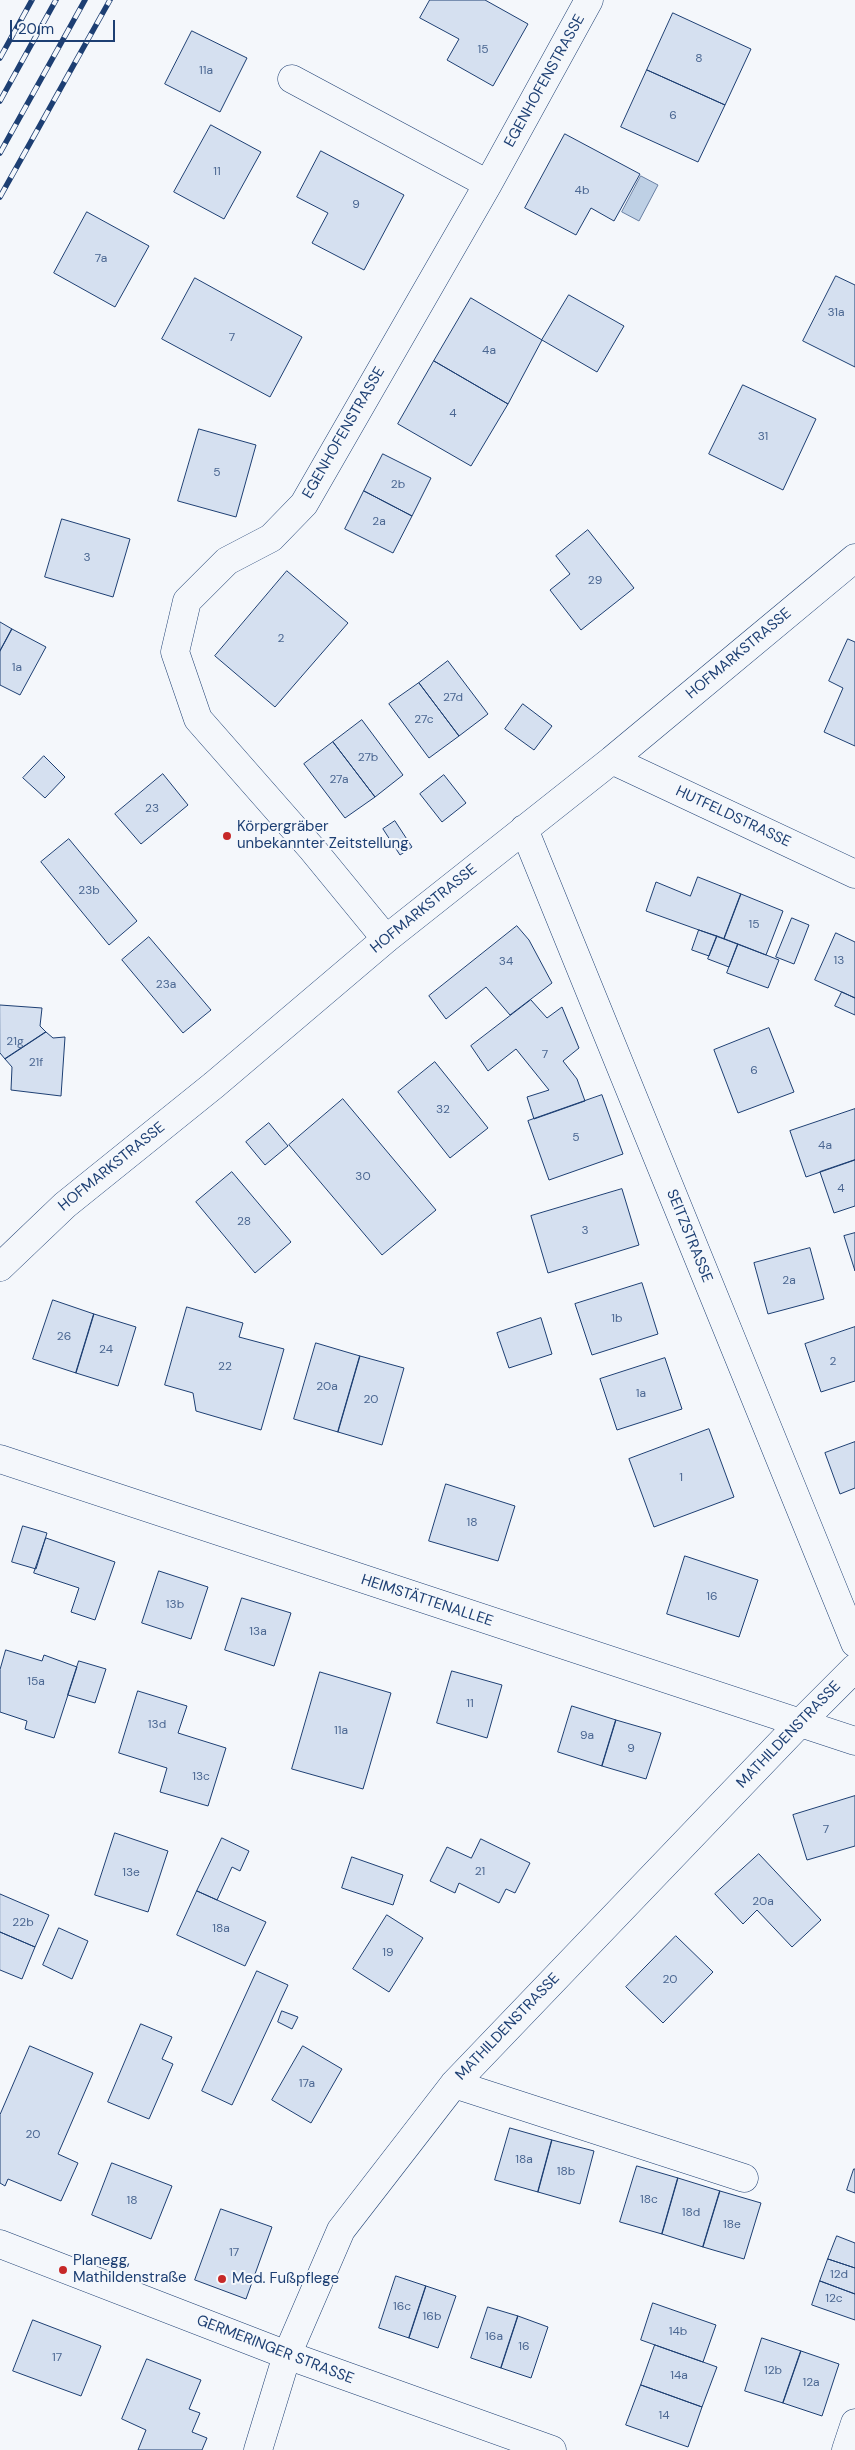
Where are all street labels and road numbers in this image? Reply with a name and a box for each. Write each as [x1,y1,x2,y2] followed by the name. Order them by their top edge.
[501,11,589,151] street label: EGENHOFENSTRASSE
[299,364,389,502] street label: EGENHOFENSTRASSE
[683,605,795,703] street label: HOFMARKSTRASSE
[673,782,793,852] street label: HUTFELDSTRASSE
[367,861,481,957] street label: HOFMARKSTRASSE
[55,1119,169,1215] street label: HOFMARKSTRASSE
[662,1187,716,1285] street label: SEITZSTRASSE
[359,1571,495,1631] street label: HEIMSTÄTTENALLEE
[733,1678,845,1792] street label: MATHILDENSTRASSE
[452,1970,564,2084] street label: MATHILDENSTRASSE
[194,2312,356,2388] street label: GERMERINGER STRASSE

